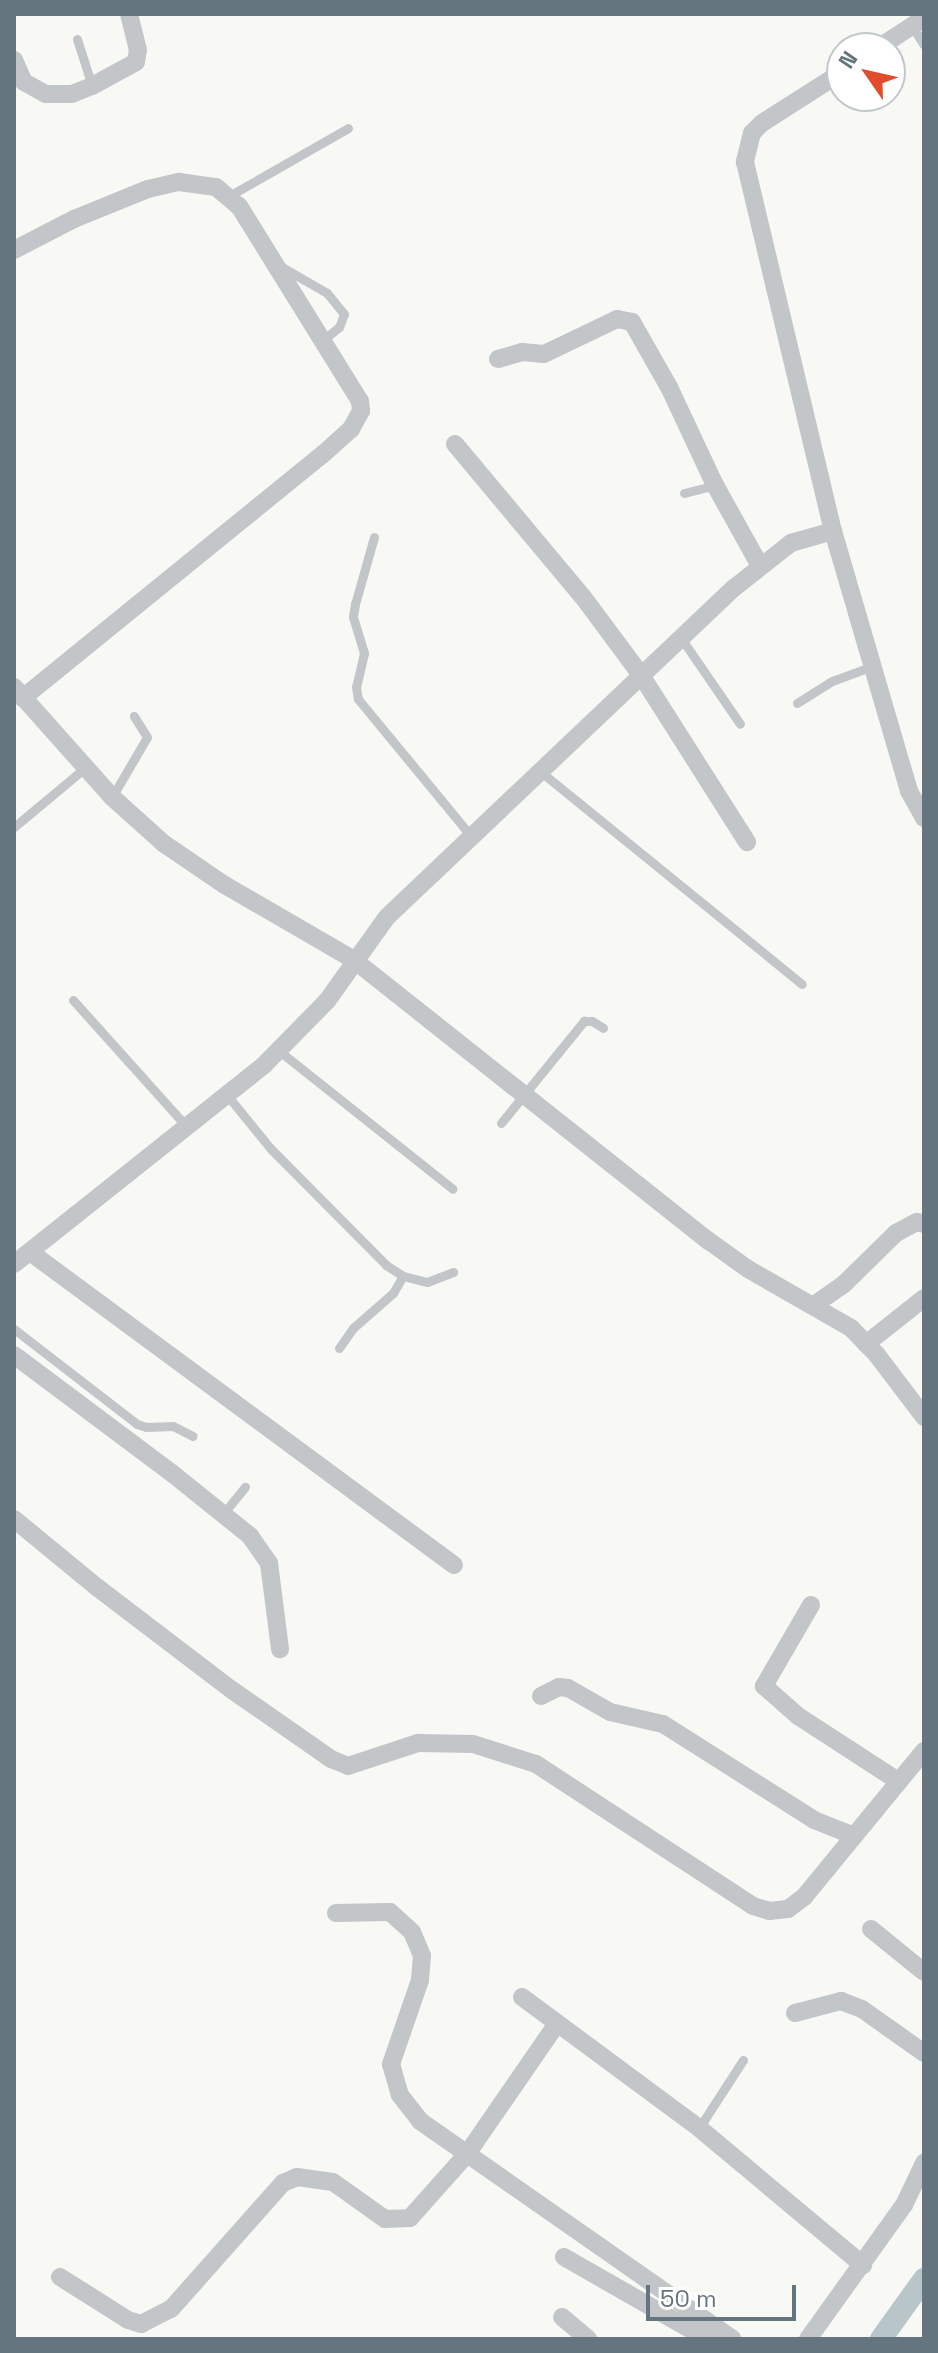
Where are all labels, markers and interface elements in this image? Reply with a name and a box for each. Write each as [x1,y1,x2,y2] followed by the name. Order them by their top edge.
[826,32,906,112] north arrow
[832,46,863,74] text: N
[650,2269,800,2319] scale bar
[660,2283,717,2314] text: 50 m

